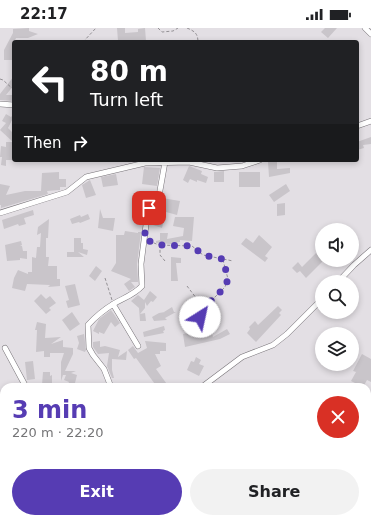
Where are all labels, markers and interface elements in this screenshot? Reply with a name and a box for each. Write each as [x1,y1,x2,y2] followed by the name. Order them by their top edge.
[20,5,68,23] text: 22:17
[90,55,168,88] text: 80 m
[24,56,76,108] icon: left
[90,89,163,110] text: Turn left
[69,132,91,154] icon: right
[24,134,61,152] text: Then
[132,191,166,225] pin
[138,197,160,219] icon: arrive
[315,223,359,371] map controls
[315,223,359,267] button: sound
[315,275,359,319] button: search
[179,296,221,338] position arrow
[315,327,359,371] button: layers
[12,396,87,424] text: 3 min
[317,396,359,438] button: close
[12,425,103,440] text: 220 m · 22:20
[12,469,182,515] button: Exit
[190,469,359,515] button: Share

